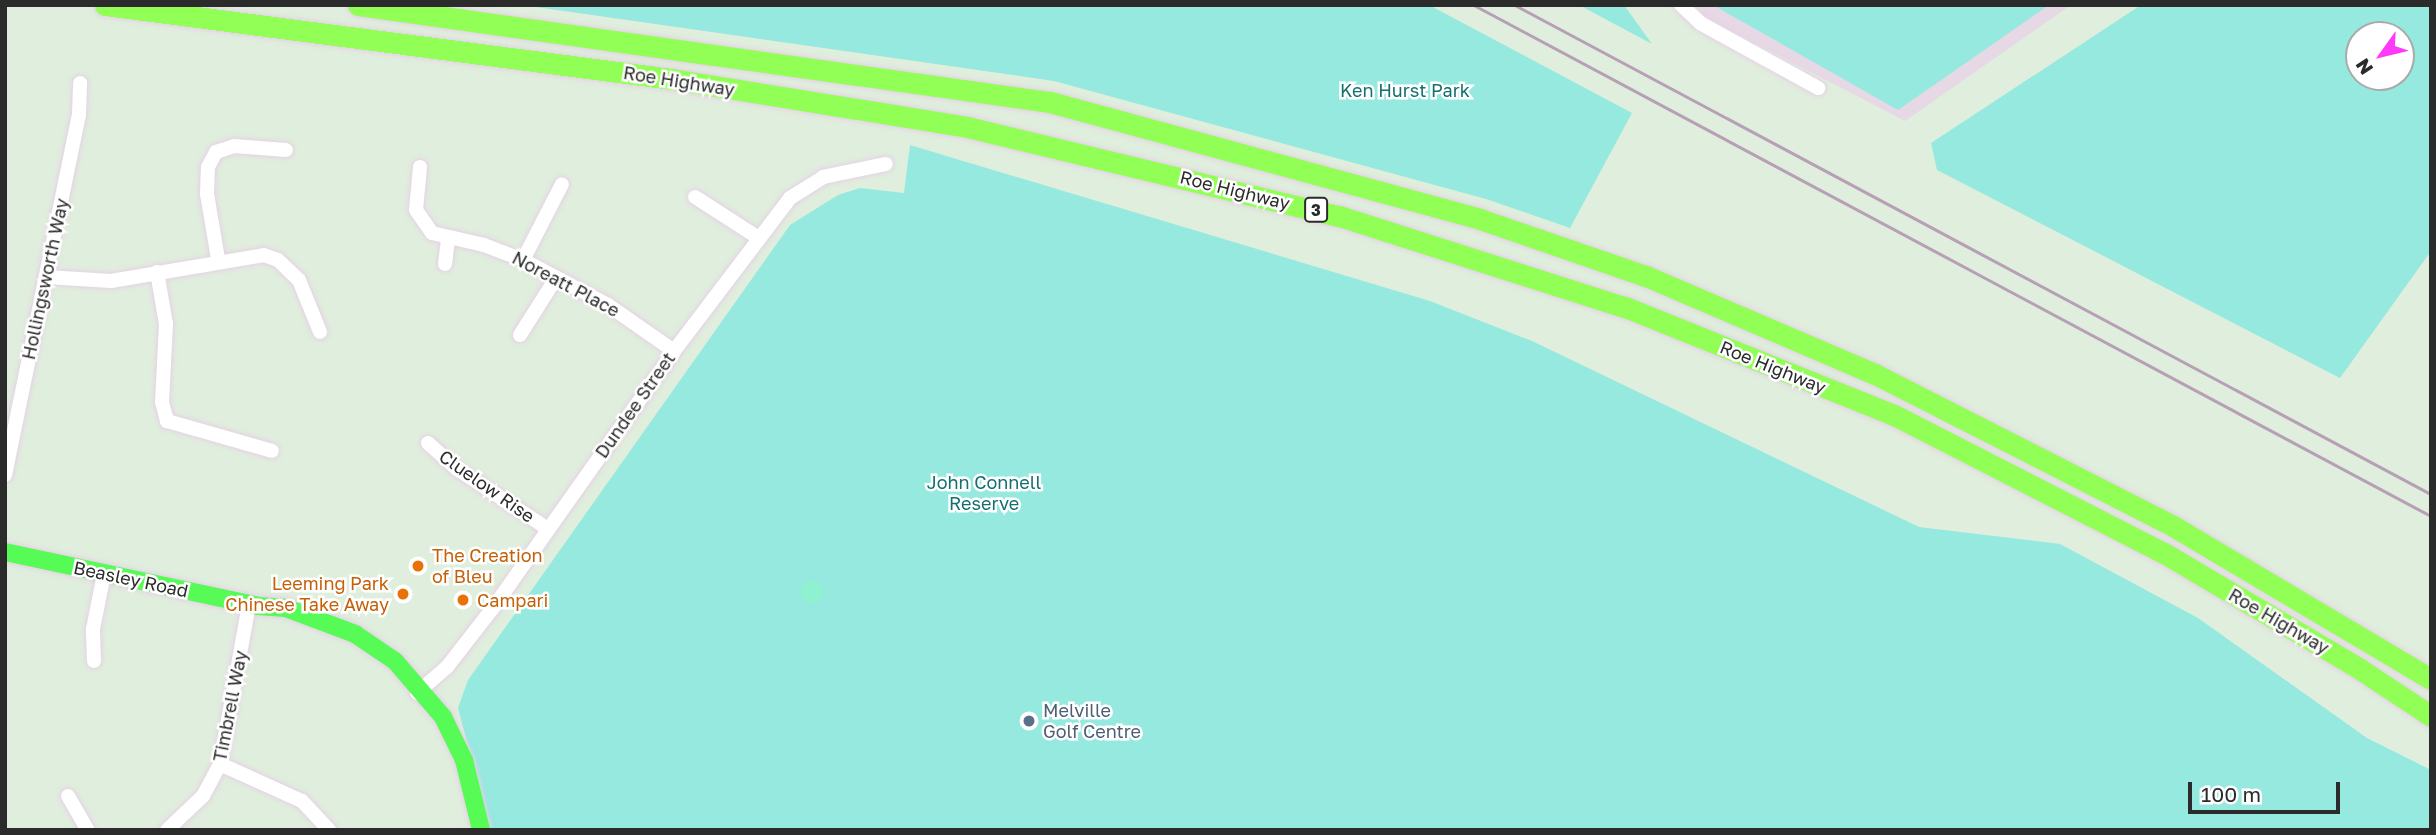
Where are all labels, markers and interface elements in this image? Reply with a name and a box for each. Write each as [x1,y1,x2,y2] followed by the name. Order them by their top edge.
[2345,21,2415,91] north arrow
[2350,54,2377,79] text: N
[622,62,736,100] street label: Roe Highway
[1340,79,1470,101] park label: Ken Hurst Park
[1178,166,1292,214] street label: Roe Highway
[17,196,73,362] street label: Hollingsworth Way
[1304,198,1328,222] road number: 3
[509,247,623,321] street label: Noreatt Place
[1717,336,1829,398] street label: Roe Highway
[591,348,679,462] street label: Dundee Street
[435,445,539,527] street label: Cluelow Rise
[927,472,1041,514] park label: John Connell Reserve
[432,545,543,588] place label: The Creation of Bleu
[72,556,190,602] street label: Beasley Road
[410,558,426,574] marker: The Creation of Bleu
[225,573,389,616] place label: Leeming Park Chinese Take Away
[2225,584,2333,658] street label: Roe Highway
[395,586,411,602] marker: Leeming Park Chinese Take Away
[477,589,548,611] place label: Campari
[455,592,471,608] marker: Campari
[209,649,251,763] street label: Timbrell Way
[1043,700,1141,742] place label: Melville Golf Centre
[1021,713,1037,729] marker: Melville Golf Centre
[2191,768,2343,812] scale bar
[2201,781,2261,807] text: 100 m

